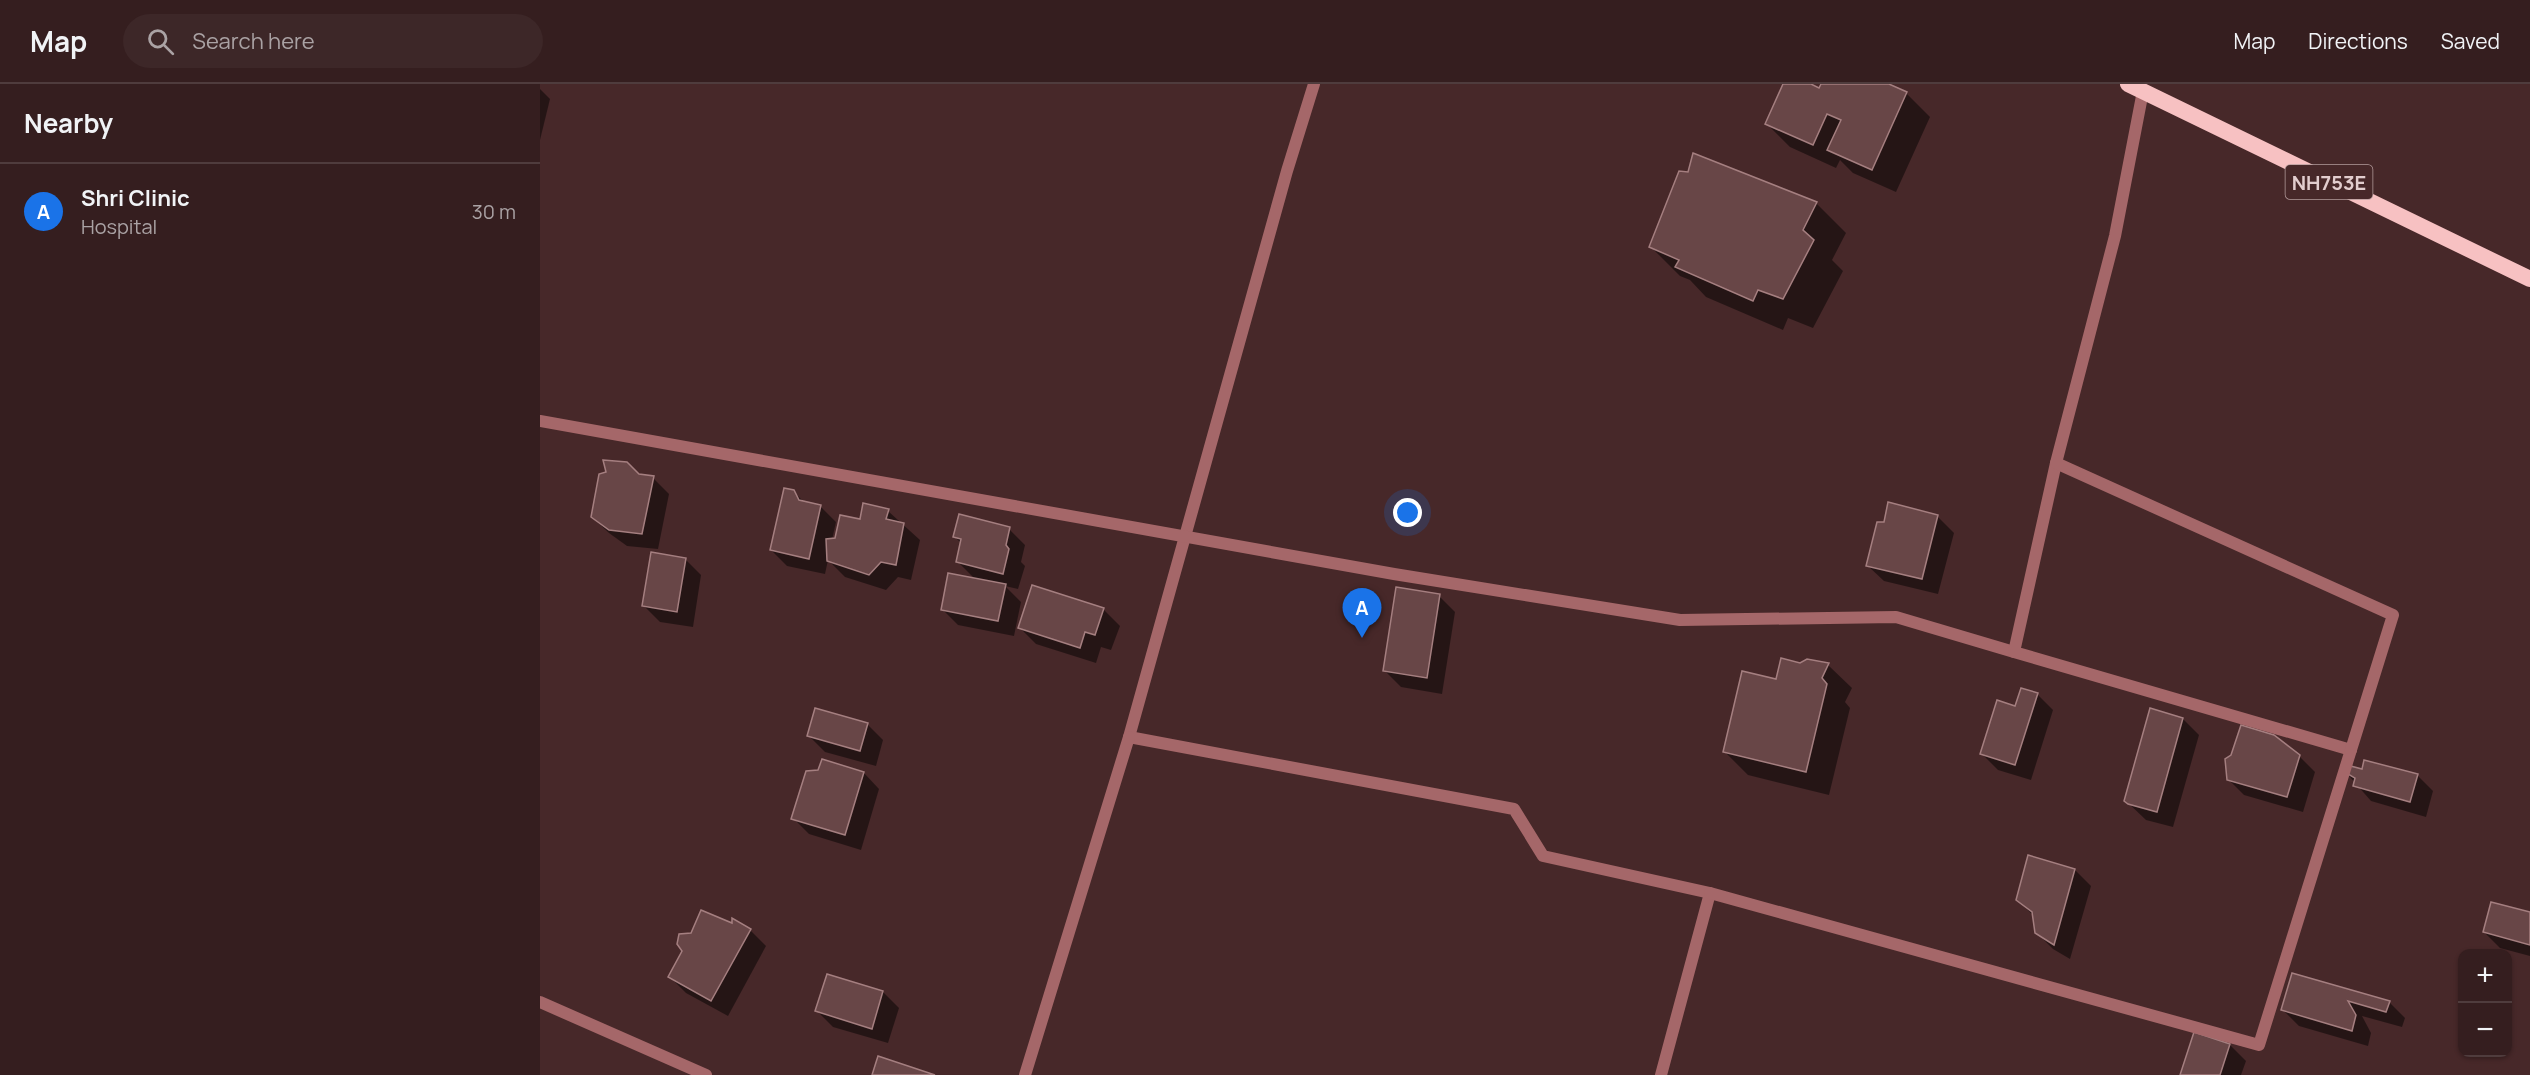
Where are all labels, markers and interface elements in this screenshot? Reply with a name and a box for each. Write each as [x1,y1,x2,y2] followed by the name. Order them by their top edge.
[123,14,543,68] search box
[30,22,87,60] text: Map
[144,25,177,58] icon: search
[192,26,315,56] text: Search here
[2234,27,2275,55] text: Map
[2308,27,2408,55] text: Directions
[2441,27,2500,55] text: Saved
[24,105,113,141] text: Nearby
[2286,165,2372,199] road number: NH753E
[81,183,190,213] text: Shri Clinic
[37,198,50,225] text: A
[472,198,516,225] text: 30 m
[81,213,157,240] text: Hospital
[1393,498,1422,527] your location
[1342,588,1382,638] pin: A
[2458,949,2512,1057] map controls
[2458,949,2512,1003] button: +
[2458,1003,2512,1057] button: −

